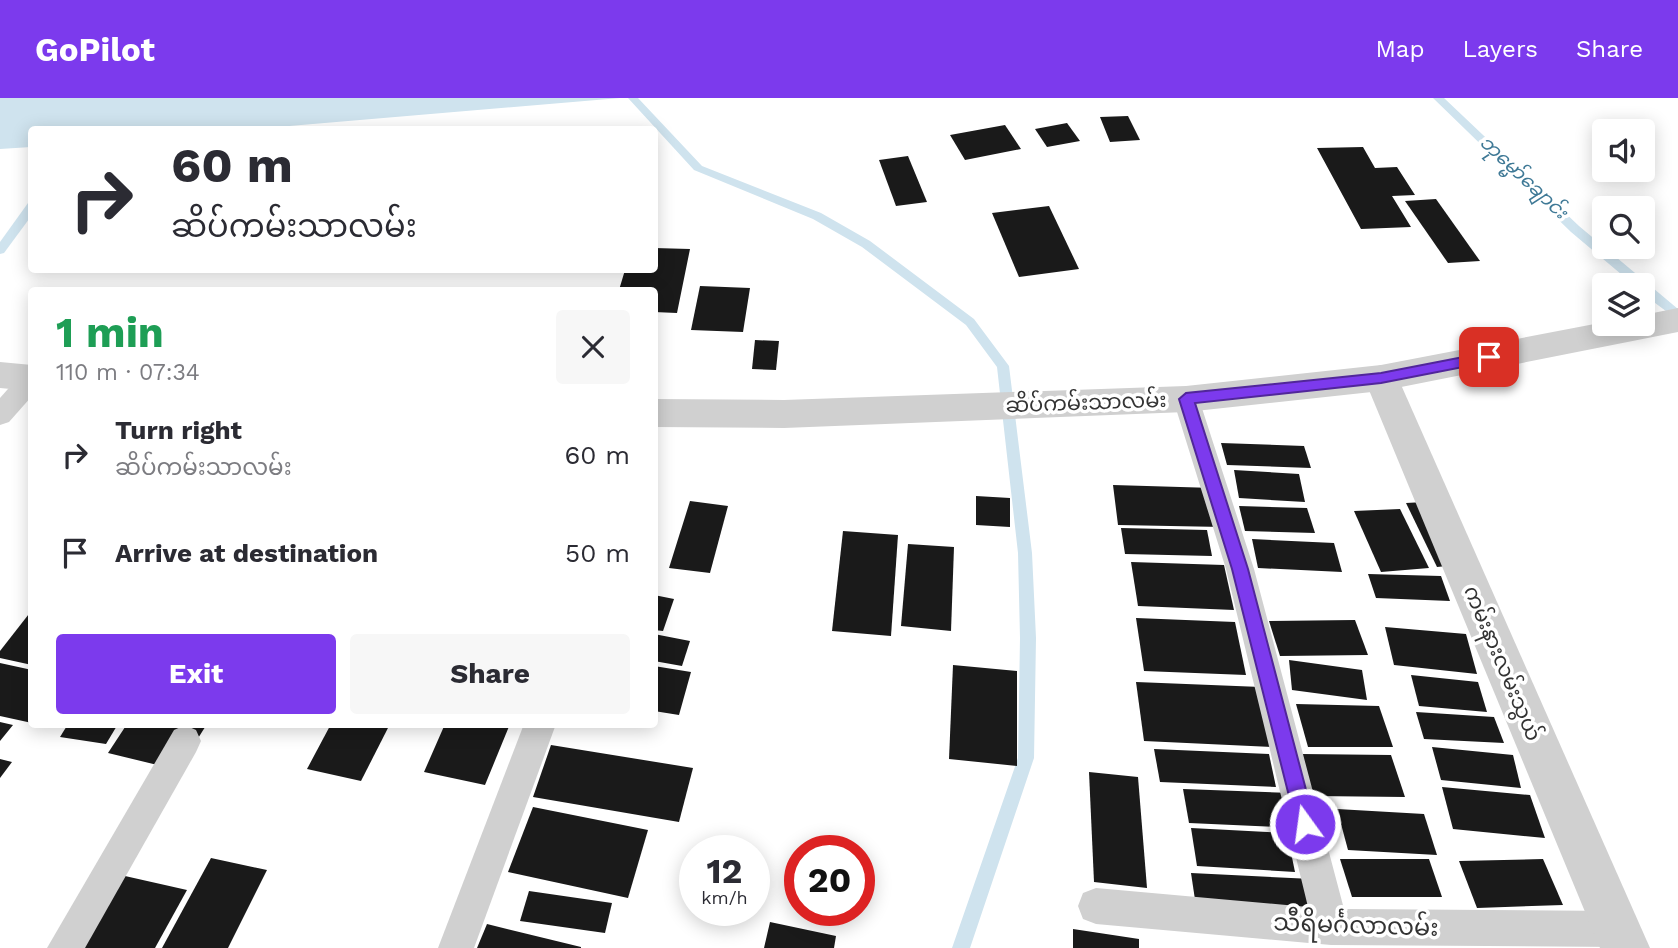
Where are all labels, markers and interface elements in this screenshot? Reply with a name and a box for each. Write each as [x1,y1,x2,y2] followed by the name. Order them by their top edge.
[35,30,155,69] text: GoPilot
[1376,35,1424,63] text: Map
[1462,35,1538,63] text: Layers
[1576,35,1643,63] text: Share
[1592,119,1655,336] map controls
[1592,119,1655,182] button: sound
[1472,129,1575,228] water label: ဘုမ္မော်ချောင်း
[171,136,293,194] text: 60 m
[56,154,147,245] icon: right
[1592,196,1655,259] button: search
[171,207,417,245] text: ဆိပ်ကမ်းသာလမ်း
[1592,273,1655,336] button: layers
[56,308,164,357] text: 1 min
[556,310,630,384] button: close
[1459,327,1519,387] pin
[1470,338,1508,376] icon: arrive
[56,359,200,386] text: 110 m · 07:34
[1005,384,1167,417] street label: ဆိပ်ကမ်းသာလမ်း
[115,415,242,445] text: Turn right
[56,436,94,474] icon: right
[564,440,630,470] text: 60 m
[115,454,292,481] text: ဆိပ်ကမ်းသာလမ်း
[56,534,94,572] icon: arrive
[115,538,378,568] text: Arrive at destination
[565,538,630,568] text: 50 m
[1454,580,1550,746] street label: ကမ်းနားလမ်းသွယ်
[56,634,336,714] button: Exit
[350,634,630,714] button: Share
[1268,787,1342,861] position arrow
[784,835,875,926] speed limit sign: 20
[707,850,742,892] text: 12
[701,887,748,908] text: km/h
[1273,906,1439,947] street label: သီရိမင်္ဂလာလမ်း

